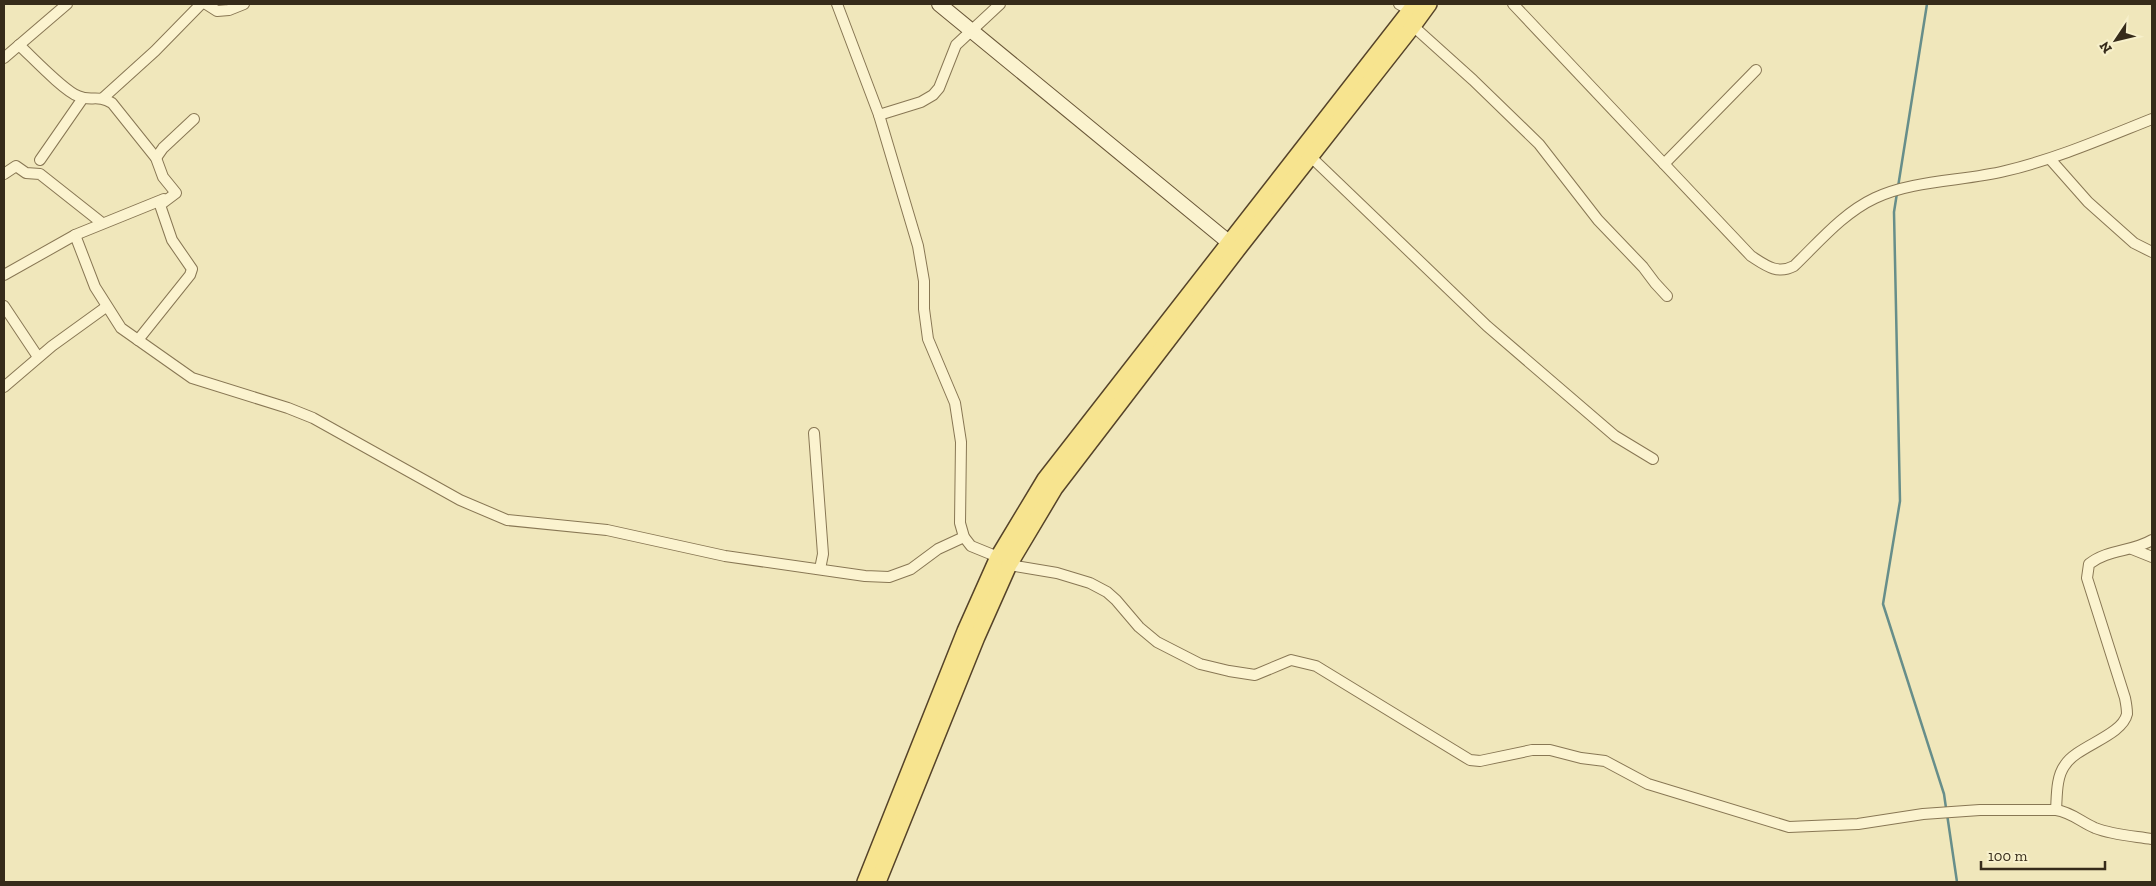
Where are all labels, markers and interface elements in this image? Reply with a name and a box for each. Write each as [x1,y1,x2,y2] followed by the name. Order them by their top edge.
[2091,15,2141,65] north arrow
[2096,38,2116,56] text: N
[1981,838,2105,870] scale bar
[1988,847,2027,865] text: 100 m

